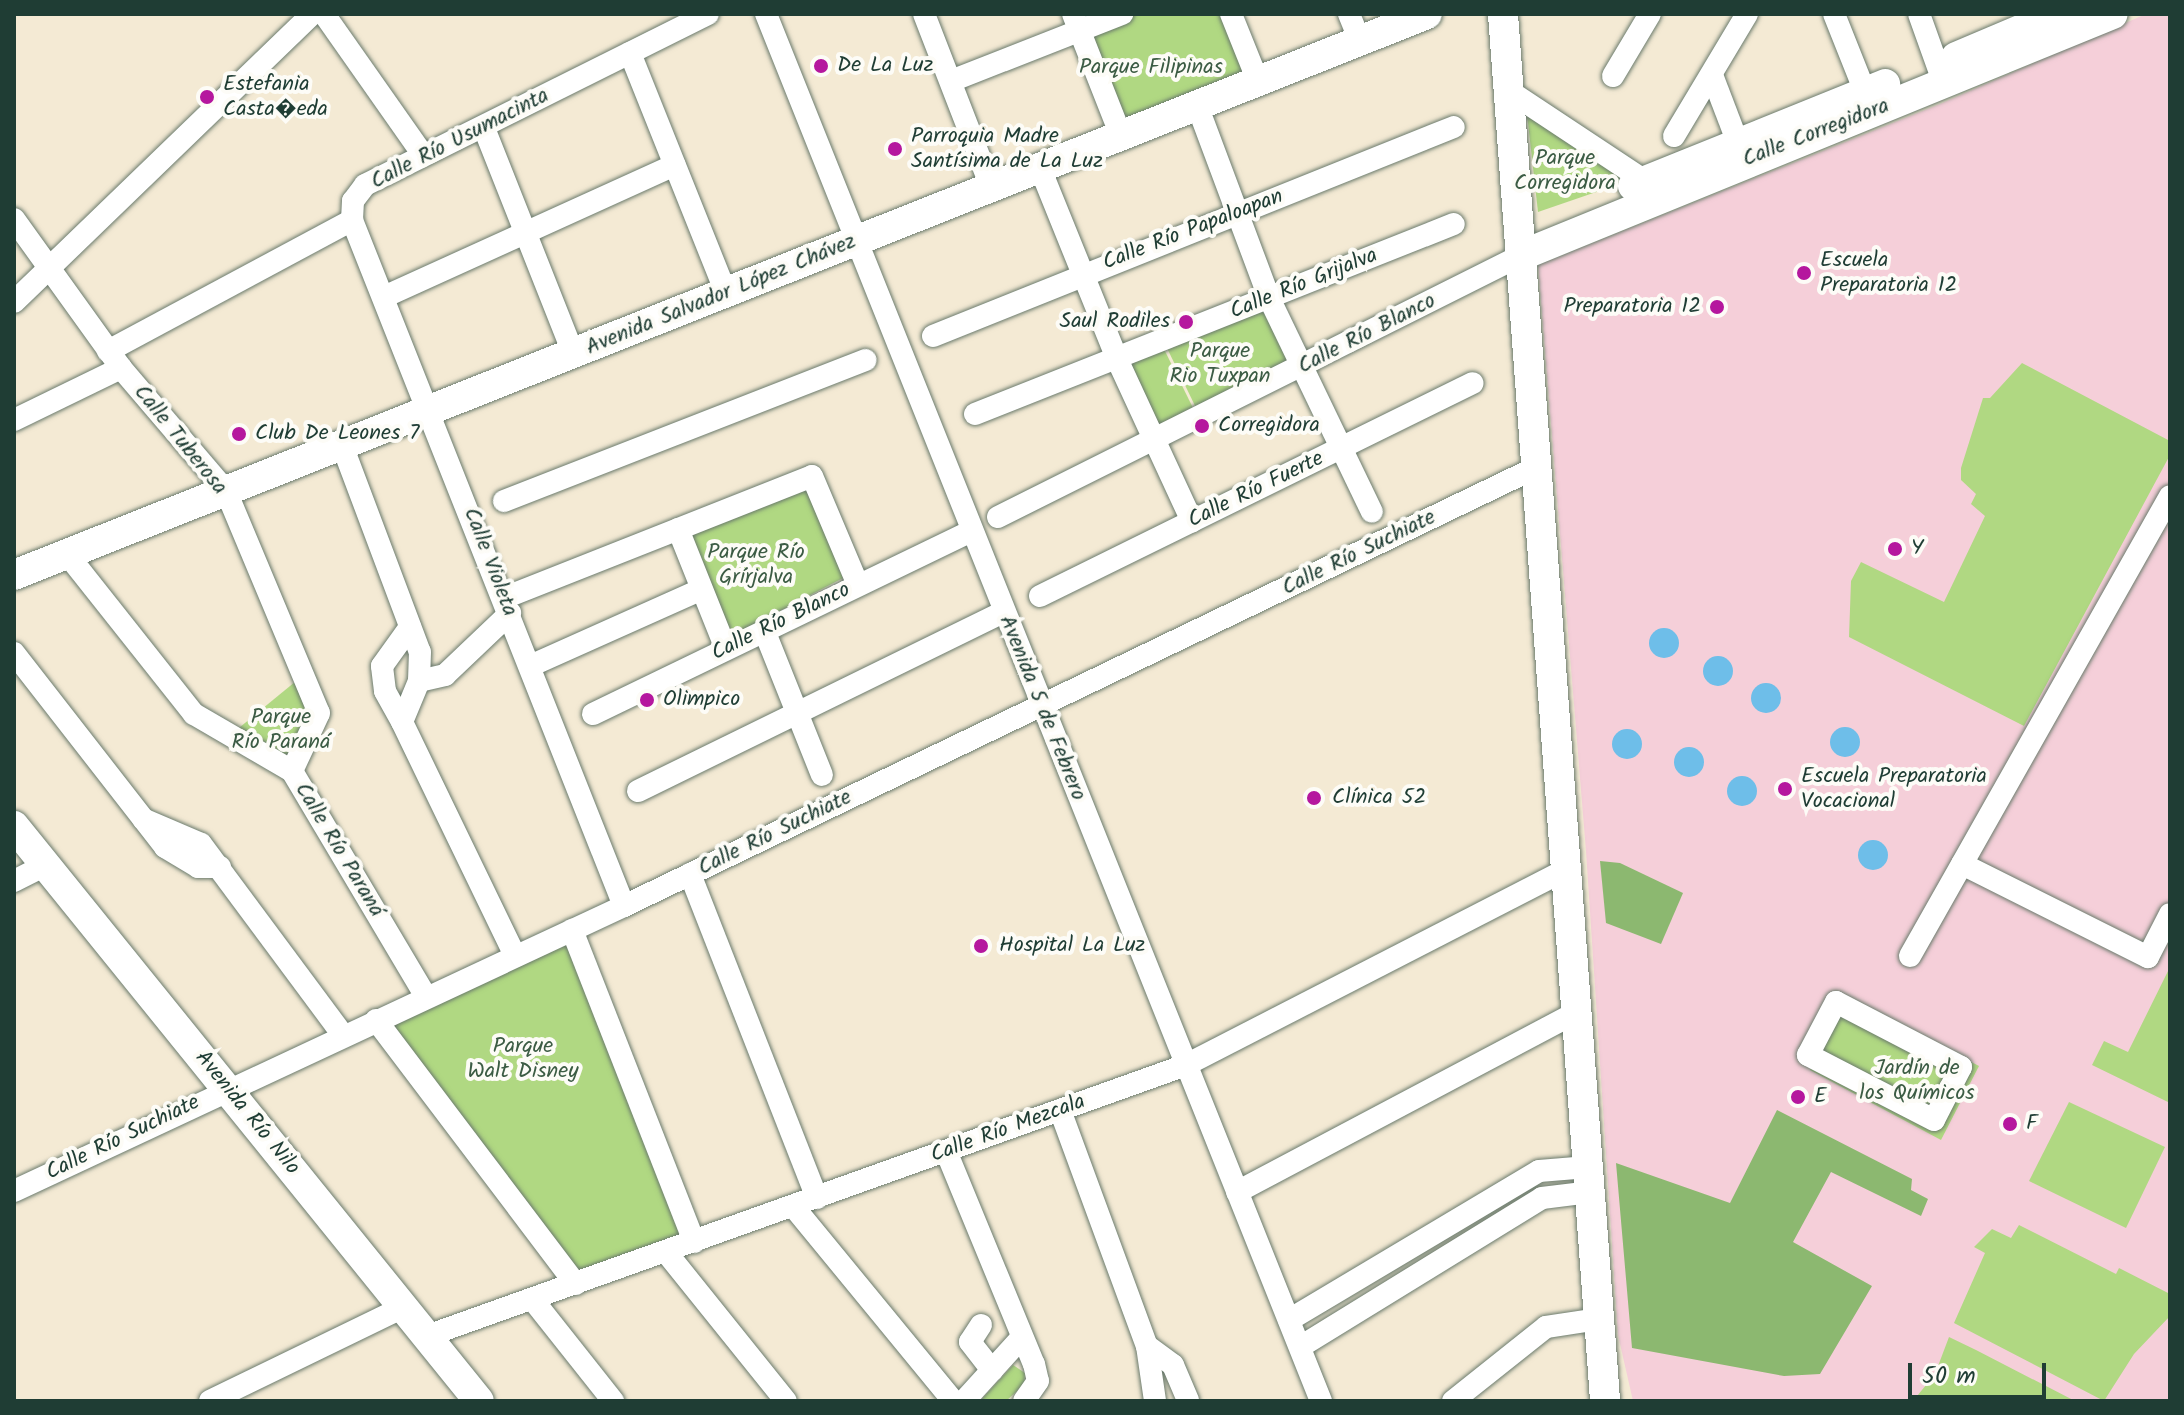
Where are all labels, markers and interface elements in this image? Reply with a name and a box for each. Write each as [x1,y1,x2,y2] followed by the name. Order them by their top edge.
[837,53,933,79] place label: De La Luz
[1079,55,1223,81] park label: Parque Filipinas
[812,57,830,75] marker: De La Luz
[223,71,328,122] place label: Estefania Casta�eda
[367,83,553,195] street label: Calle Río Usumacinta
[198,88,216,106] marker: Estefania Casta�eda
[1739,93,1893,173] street label: Calle Corregidora
[911,123,1103,174] place label: Parroquia Madre Santísima de La Luz
[886,140,904,158] marker: Parroquia Madre Santísima de La Luz
[1514,145,1616,196] park label: Parque Corregidora
[1099,183,1287,277] street label: Calle Río Papaloapan
[582,229,860,361] street label: Avenida Salvador López Chávez
[1226,242,1382,326] street label: Calle Río Grijalva
[1820,247,1957,298] place label: Escuela Preparatoria 12
[1795,264,1813,282] marker: Escuela Preparatoria 12
[1294,288,1440,380] street label: Calle Río Blanco
[1564,294,1701,320] place label: Preparatoria 12
[1708,298,1726,316] marker: Preparatoria 12
[1060,309,1170,335] place label: Saul Rodiles
[1177,313,1195,331] marker: Saul Rodiles
[1169,338,1271,390] park label: Parque Rio Tuxpan
[128,380,232,500] street label: Calle Tuberosa
[1218,413,1320,439] place label: Corregidora
[1193,417,1211,435] marker: Corregidora
[255,421,419,447] place label: Club De Leones 7
[230,425,248,443] marker: Club De Leones 7
[1184,446,1328,534] street label: Calle Río Fuerte
[457,504,523,620] street label: Calle Violeta
[1278,504,1440,602] street label: Calle Río Suchiate
[1911,536,1924,562] place label: Y
[707,539,805,590] park label: Parque Río Grírjalva
[1886,540,1904,558] marker: Y
[707,577,855,667] street label: Calle Río Blanco
[993,612,1091,804] street label: Avenida 5 de Febrero
[663,687,740,713] place label: Olimpico
[638,691,656,709] marker: Olimpico
[232,704,330,756] park label: Parque Río Paraná
[1801,763,1987,814] place label: Escuela Preparatoria Vocacional
[289,778,389,922] street label: Calle Río Paraná
[1776,780,1794,798] marker: Escuela Preparatoria Vocacional
[694,784,856,882] street label: Calle Río Suchiate
[1332,785,1426,811] place label: Clínica 52
[1303,787,1325,809] marker: Clínica 52
[999,933,1145,959] place label: Hospital La Luz
[970,935,992,957] marker: Hospital La Luz
[468,1033,578,1084] park label: Parque Walt Disney
[189,1046,305,1180] street label: Avenida Río Nilo
[1859,1055,1975,1106] park label: Jardín de los Químicos
[1814,1084,1827,1110] place label: E
[1789,1088,1807,1106] marker: E
[42,1089,204,1187] street label: Calle Río Suchiate
[927,1089,1089,1169] street label: Calle Río Mezcala
[2026,1111,2038,1137] place label: F
[2001,1115,2019,1133] marker: F
[1912,1347,2050,1397] scale bar
[1922,1357,1976,1396] text: 50 m

